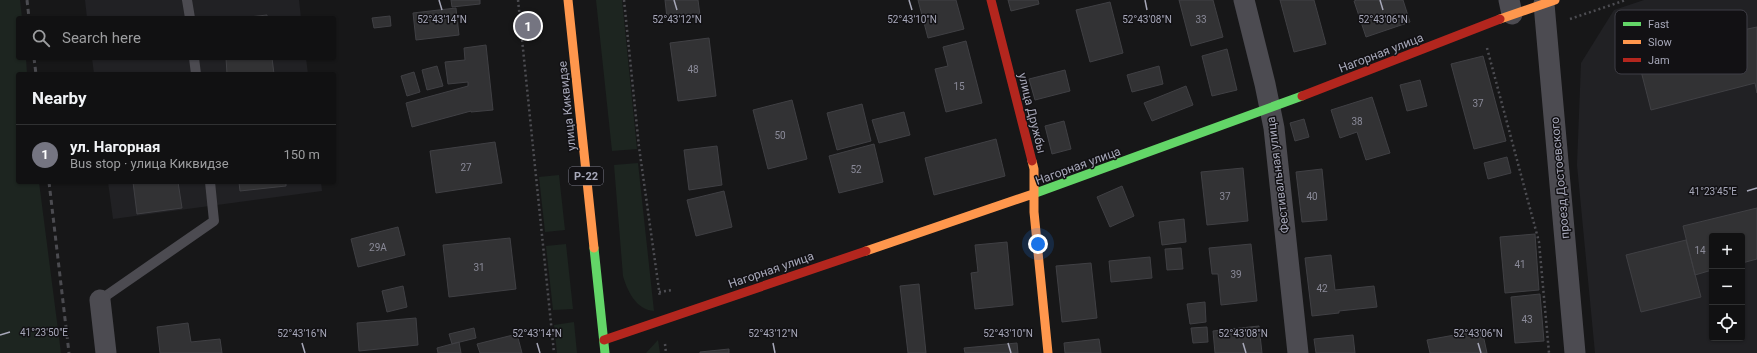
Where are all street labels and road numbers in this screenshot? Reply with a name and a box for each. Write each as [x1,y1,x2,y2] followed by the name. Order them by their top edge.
[1337,30,1425,76] street label: Нагорная улица
[555,60,579,152] street label: улица Киквидзе
[1015,71,1049,155] street label: улица Дружбы
[1264,116,1292,234] street label: Фестивальная улица
[1548,116,1572,239] street label: проезд Достоевского
[1034,144,1122,188] street label: Нагорная улица
[569,167,603,185] road number: Р-22
[726,249,816,291] street label: Нагорная улица

